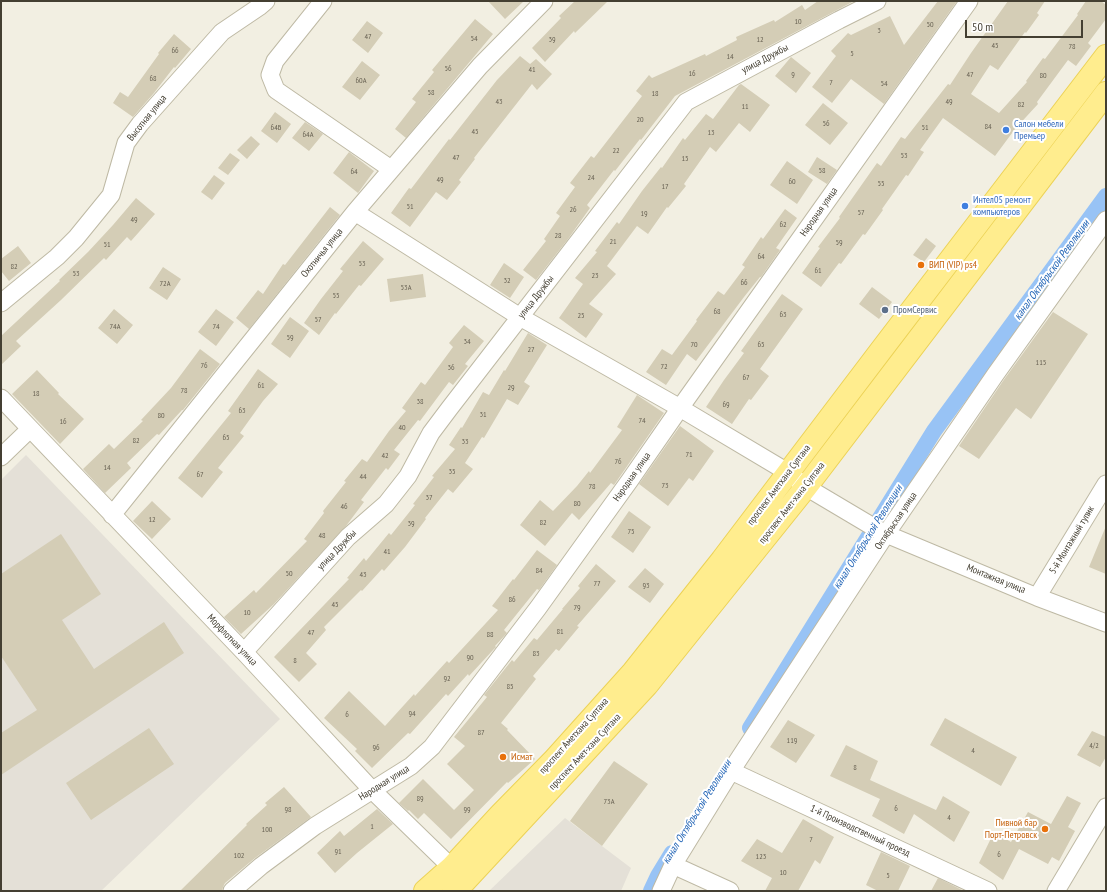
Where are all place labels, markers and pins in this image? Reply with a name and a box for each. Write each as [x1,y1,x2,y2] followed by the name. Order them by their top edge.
[1014,118,1064,142] place label: Салон мебели Премьер
[1001,125,1011,135] marker: Салон мебели Премьер
[973,194,1031,218] place label: Интел05 ремонт компьютеров
[960,201,970,211] marker: Интел05 ремонт компьютеров
[929,259,977,271] place label: ВИП (VIP) ps4
[916,260,926,270] marker: ВИП (VIP) ps4
[893,304,937,316] place label: ПромСервис
[880,305,890,315] marker: ПромСервис
[511,751,532,763] place label: Исмат
[498,752,508,762] marker: Исмат
[985,817,1037,840] place label: Пивной бар Порт-Петровск
[1040,824,1050,834] marker: Пивной бар Порт-Петровск

